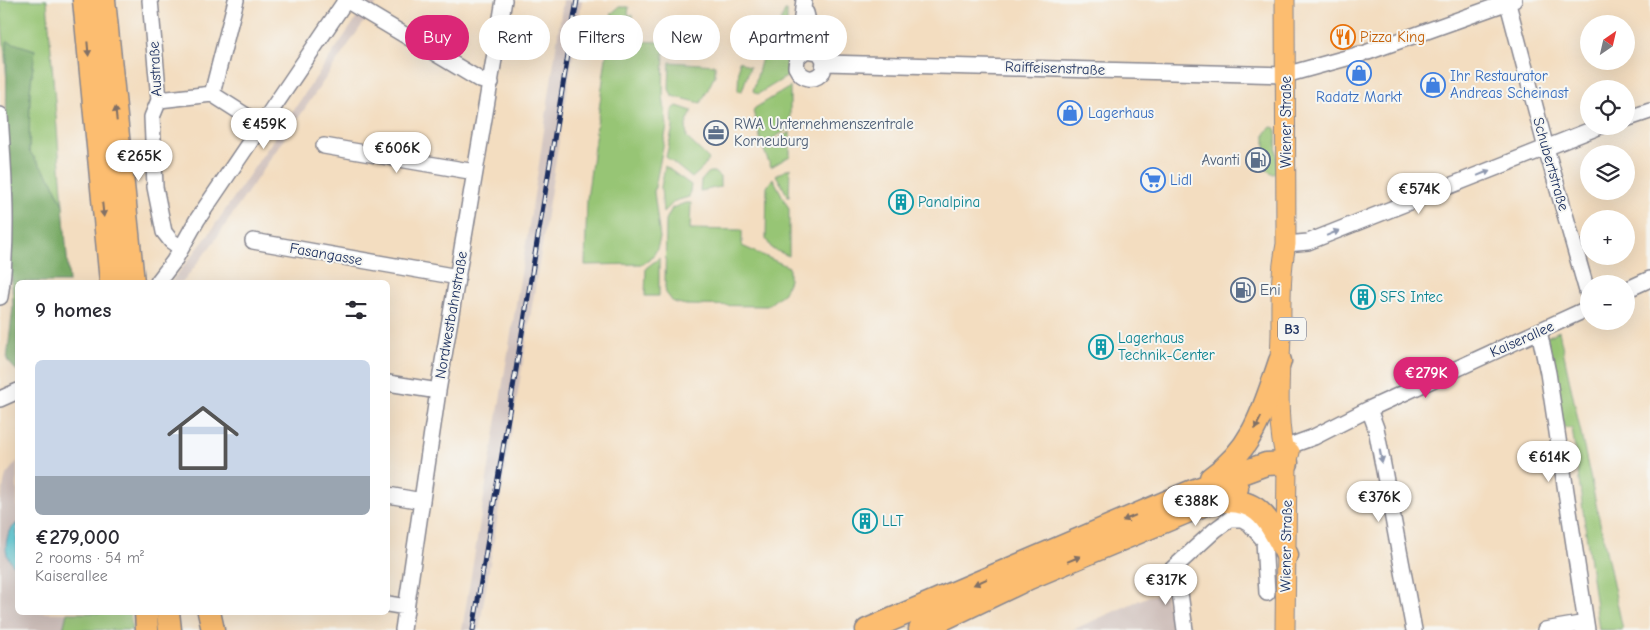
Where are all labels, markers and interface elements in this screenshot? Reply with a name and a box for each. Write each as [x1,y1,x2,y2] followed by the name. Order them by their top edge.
[405,15,469,60] chip: Buy
[479,15,550,60] chip: Rent
[560,15,643,60] chip: Filters
[653,15,720,60] chip: New
[730,15,847,60] chip: Apartment
[1580,15,1635,70] north arrow
[1580,15,1635,330] map controls
[1330,24,1356,50] restaurant icon: Pizza King
[1360,28,1425,46] place label: Pizza King
[145,40,165,97] street label: Austraße
[84,41,92,57] one-way arrow
[1005,57,1106,79] street label: Raiffeisenstraße
[1346,60,1372,86] shop icon: Radatz Markt
[1450,67,1569,102] place label: Ihr Restaurator Andreas Scheinast
[1420,72,1446,98] shop icon: Ihr Restaurator Andreas Scheinast
[1277,75,1295,168] street label: Wiener Straße
[1580,80,1635,135] button: locate
[1316,88,1403,106] place label: Radatz Markt
[1057,100,1083,126] shop icon: Lagerhaus
[1088,104,1154,122] place label: Lagerhaus
[112,105,120,121] one-way arrow
[229,108,299,150] pin: €459K
[242,115,286,133] text: €459K
[734,115,914,150] place label: RWA Unternehmenszentrale Korneuburg
[1529,115,1573,213] street label: Schubertstraße
[703,120,729,146] office icon: RWA Unternehmenszentrale Korneuburg
[362,132,432,174] pin: €606K
[374,139,420,157] text: €606K
[104,140,174,182] pin: €265K
[1580,145,1635,200] button: layers
[117,147,161,165] text: €265K
[1245,147,1271,173] fuel station icon: Avanti
[1202,151,1240,169] place label: Avanti
[1140,167,1166,193] supermarket icon: Lidl
[1477,169,1492,177] one-way arrow
[1170,171,1192,189] place label: Lidl
[1384,172,1454,215] pin: €574K
[1398,180,1440,198] text: €574K
[888,189,914,215] building icon: Panalpina
[918,193,980,211] place label: Panalpina
[100,203,108,219] one-way arrow
[1580,210,1635,265] button: +
[1325,228,1340,236] one-way arrow
[288,239,364,269] street label: Fasangasse
[431,249,471,380] street label: Nordwestbahnstraße
[1580,275,1635,330] button: −
[1230,277,1256,303] fuel station icon: Eni
[1260,281,1281,299] place label: Eni
[1350,284,1376,310] building icon: SFS Intec
[1380,288,1443,306] place label: SFS Intec
[342,296,370,324] icon: filters
[35,298,111,322] text: 9 homes
[1487,317,1557,361] street label: Kaiserallee
[1278,318,1306,340] road number: B3
[1118,329,1215,364] place label: Lagerhaus Technik-Center
[1088,334,1114,360] building icon: Lagerhaus Technik-Center
[1391,356,1461,399] pin: €279K
[1404,364,1448,382] text: €279K
[158,393,248,483] icon: home
[1253,416,1262,431] one-way arrow
[1514,440,1584,483] pin: €614K
[1378,448,1386,464] one-way arrow
[1528,448,1570,466] text: €614K
[1344,480,1414,523] pin: €376K
[1161,484,1231,527] pin: €388K
[1358,488,1400,506] text: €376K
[1174,492,1218,510] text: €388K
[1276,499,1296,592] street label: Wiener Straße
[852,508,878,534] building icon: LLT
[882,512,904,530] place label: LLT
[1122,514,1136,522] one-way arrow
[35,525,120,549] text: €279,000
[35,549,144,567] text: 2 rooms · 54 m²
[1067,554,1081,562] one-way arrow
[1131,564,1201,606] pin: €317K
[35,567,108,585] text: Kaiserallee
[1145,571,1187,589] text: €317K
[973,579,987,587] one-way arrow

